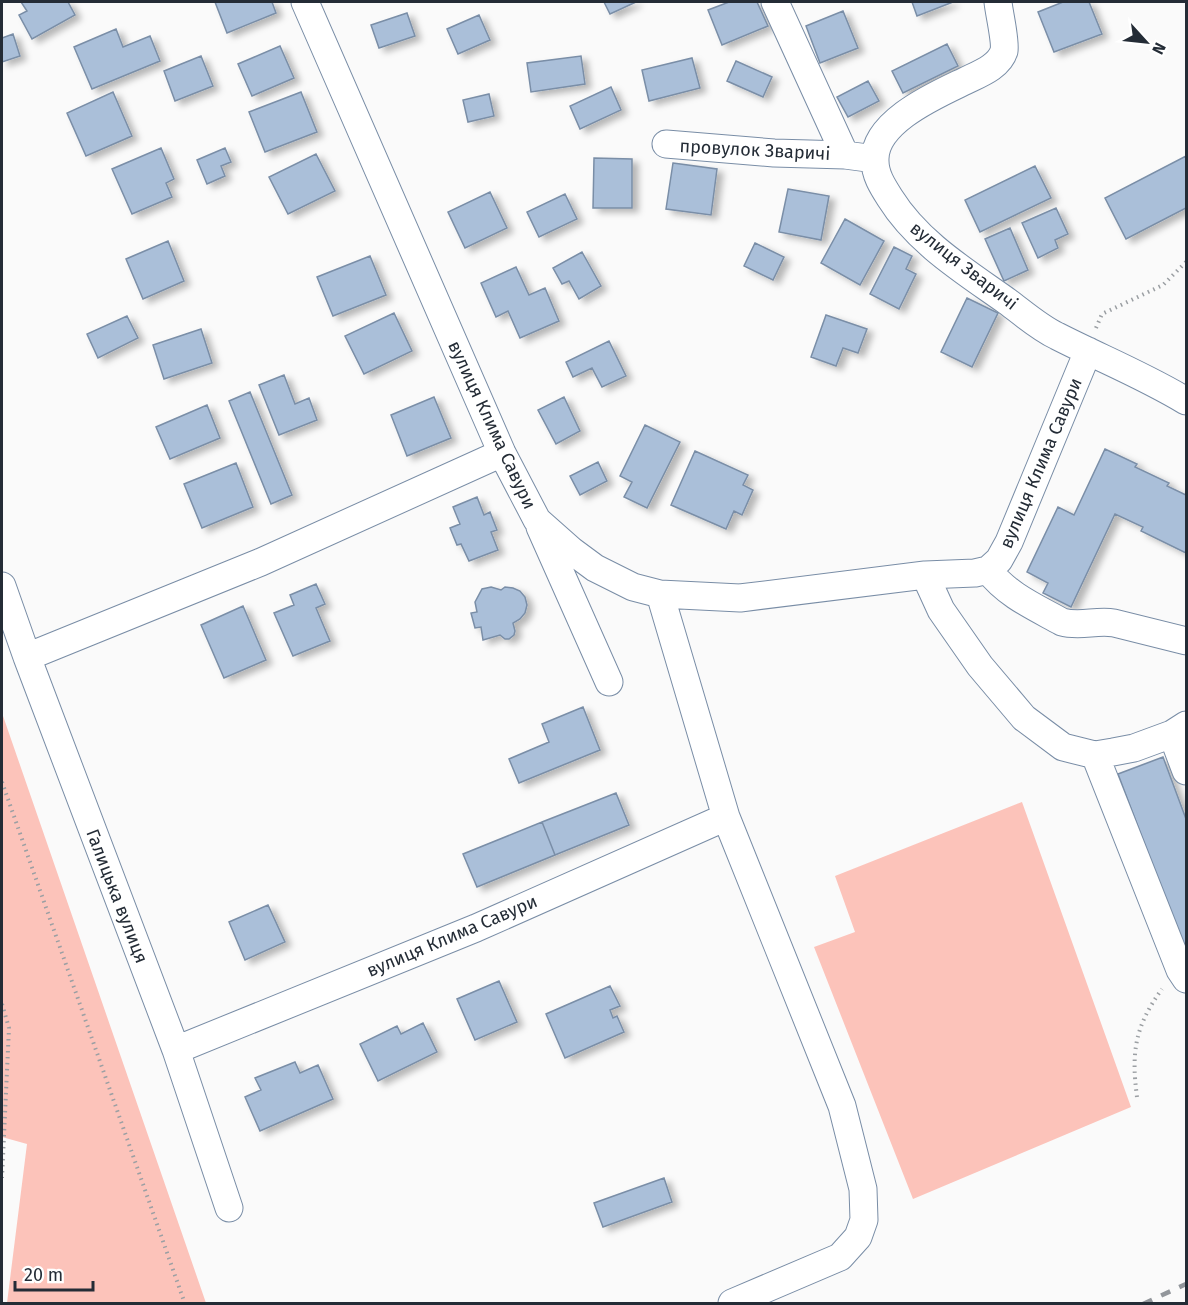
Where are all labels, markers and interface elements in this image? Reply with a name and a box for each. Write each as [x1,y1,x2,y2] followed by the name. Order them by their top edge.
[1116,12,1176,72] north arrow
[1148,40,1170,58] text: N
[679,135,831,165] street label: провулок Зваричі
[906,217,1022,315] street label: вулиця Зваричі
[443,337,541,513] street label: вулиця Клима Савури
[995,374,1087,552] street label: вулиця Клима Савури
[81,826,153,966] street label: Галицька вулиця
[363,890,541,982] street label: вулиця Клима Савури
[15,1254,93,1292] scale bar
[24,1264,63,1286] text: 20 m

